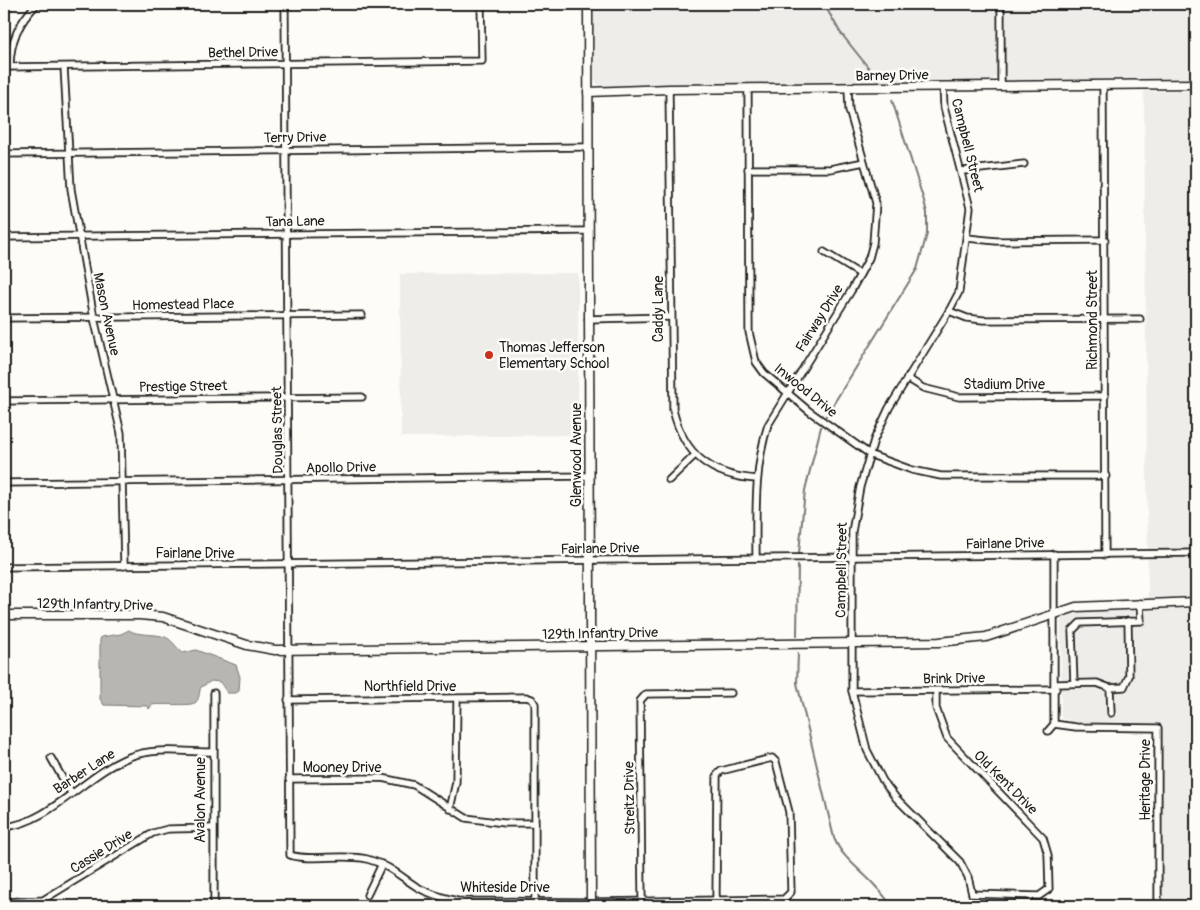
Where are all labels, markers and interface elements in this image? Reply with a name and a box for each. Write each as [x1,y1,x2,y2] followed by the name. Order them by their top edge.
[208,43,278,62] street label: Bethel Drive
[855,66,929,85] street label: Barney Drive
[948,97,987,194] street label: Campbell Street
[263,128,327,147] street label: Terry Drive
[265,212,325,231] street label: Tana Lane
[1084,270,1101,370] street label: Richmond Street
[89,271,124,357] street label: Mason Avenue
[650,276,667,342] street label: Caddy Lane
[792,281,847,355] street label: Fairway Drive
[132,295,234,314] street label: Homestead Place
[499,339,610,372] place label: Thomas Jefferson Elementary School
[483,349,495,361] marker: Thomas Jefferson Elementary School
[771,360,841,421] street label: Inwood Drive
[963,376,1045,393] street label: Stadium Drive
[139,377,228,396] street label: Prestige Street
[268,386,287,474] street label: Douglas Street
[568,403,585,507] street label: Glenwood Avenue
[306,458,376,477] street label: Apollo Drive
[832,522,851,618] street label: Campbell Street
[965,534,1045,553] street label: Fairlane Drive
[560,539,640,558] street label: Fairlane Drive
[156,545,234,562] street label: Fairlane Drive
[37,595,153,614] street label: 129th Infantry Drive
[542,624,658,643] street label: 129th Infantry Drive
[923,669,985,688] street label: Brink Drive
[364,678,456,695] street label: Northfield Drive
[1137,739,1154,821] street label: Heritage Drive
[50,745,118,798] street label: Barber Lane
[970,747,1041,818] street label: Old Kent Drive
[192,757,209,843] street label: Avalon Avenue
[303,759,381,776] street label: Mooney Drive
[620,761,639,835] street label: Streitz Drive
[67,826,136,877] street label: Cassie Drive
[460,879,550,896] street label: Whiteside Drive

